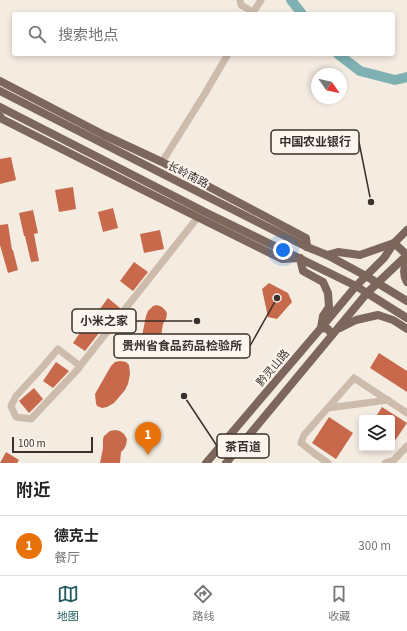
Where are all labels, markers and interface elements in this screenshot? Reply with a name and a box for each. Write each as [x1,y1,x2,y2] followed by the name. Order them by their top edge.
[12,12,395,56] search box
[26,23,48,45] icon: search
[58,25,118,46] text: 搜索地点
[311,68,347,104] north arrow
[271,130,359,154] callout: 中国农业银行
[279,134,351,151] text: 中国农业银行
[165,158,211,192] street label: 长岭南路
[273,240,293,260] your location
[72,309,136,333] callout: 小米之家
[80,313,128,330] text: 小米之家
[114,334,250,358] callout: 贵州省食品药品检验所
[122,338,242,355] text: 贵州省食品药品检验所
[253,346,293,390] street label: 黔灵山路
[359,415,395,451] map controls
[359,415,395,451] button: layers
[135,422,161,455] pin: 1
[217,434,269,458] callout: 茶百道
[12,435,93,454] scale bar
[18,436,46,451] text: 100 m
[225,439,261,456] text: 茶百道
[16,479,50,503] text: 附近
[54,526,99,547] text: 德克士
[26,537,32,555] text: 1
[358,537,391,555] text: 300 m
[54,549,80,567] text: 餐厅
[57,583,79,624] tab: 地图
[192,583,214,624] tab: 路线
[328,583,350,624] tab: 收藏

